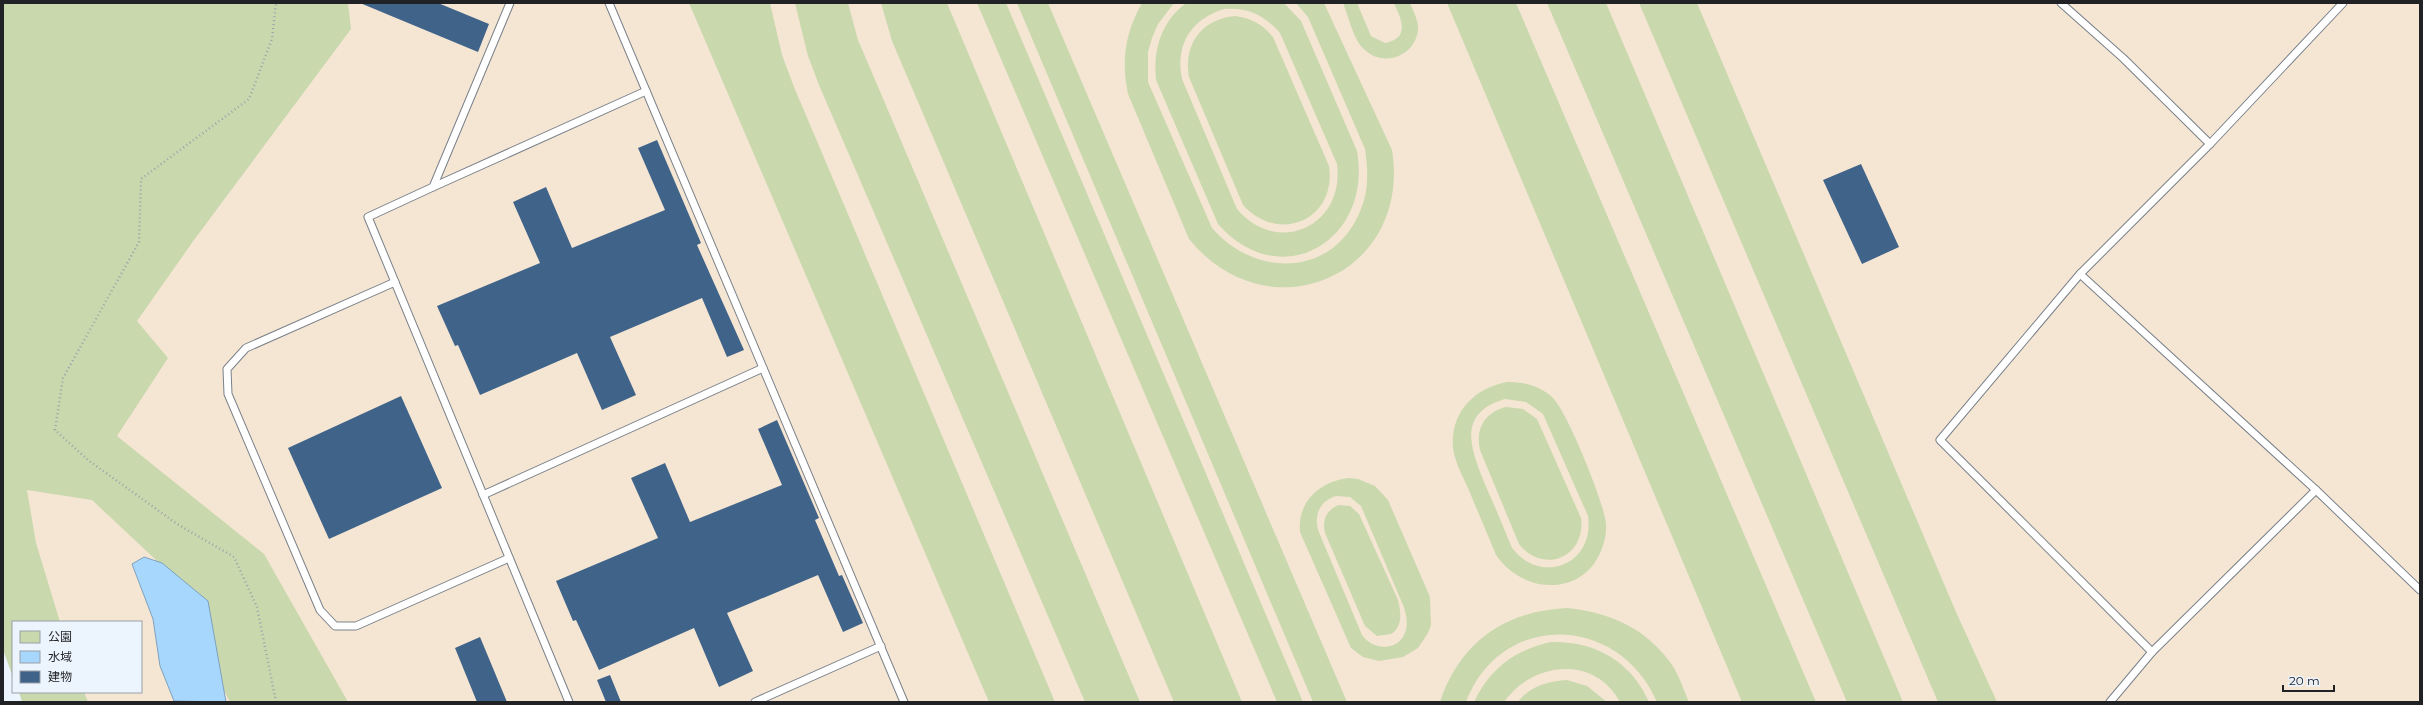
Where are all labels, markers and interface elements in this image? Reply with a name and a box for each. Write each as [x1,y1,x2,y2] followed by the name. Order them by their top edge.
[12,621,142,693] legend
[48,629,72,644] text: 公園
[48,649,72,664] text: 水域
[2283,667,2334,693] scale bar
[48,669,72,684] text: 建物
[2289,673,2320,688] text: 20 m

